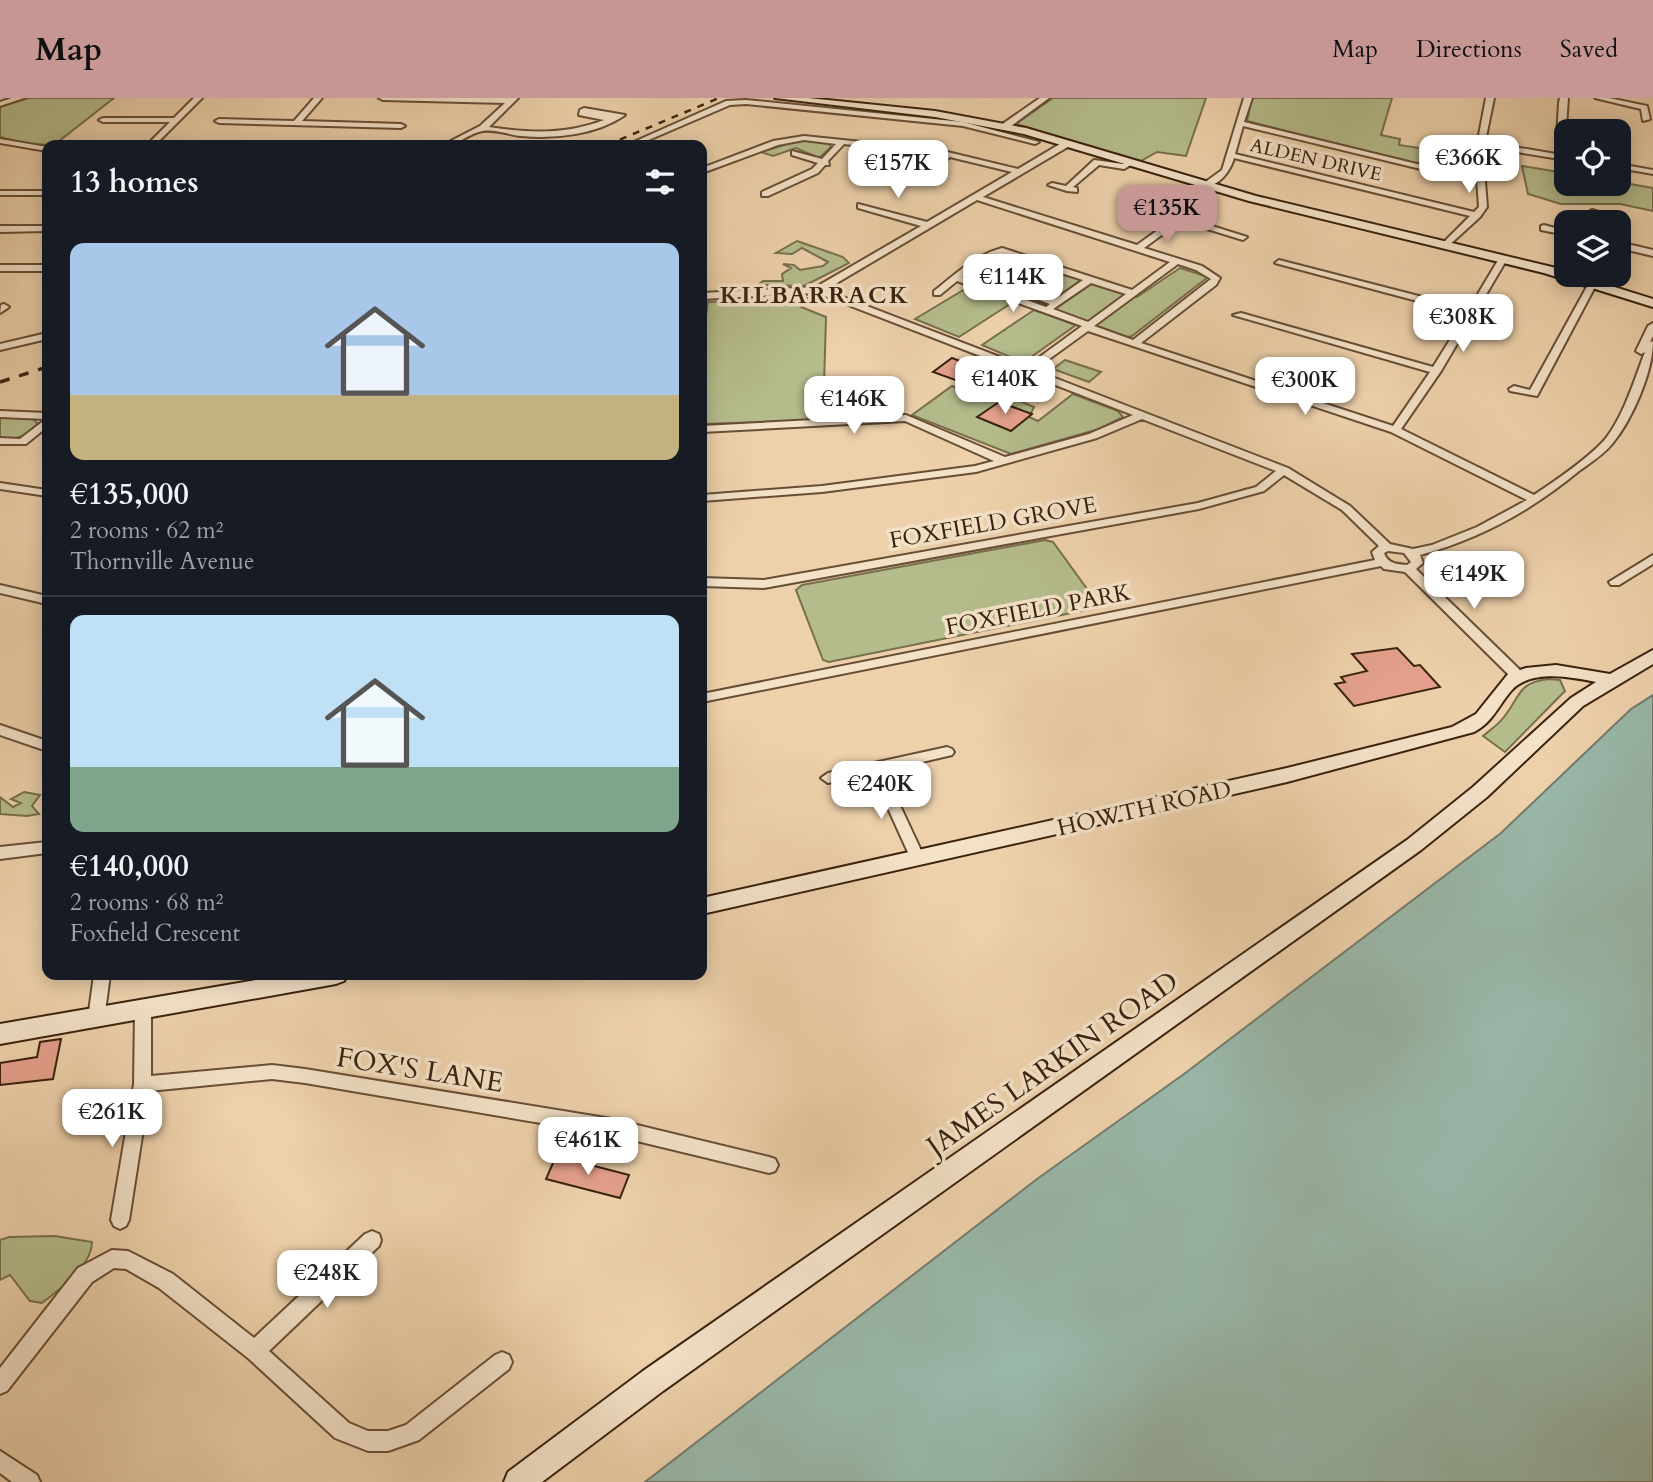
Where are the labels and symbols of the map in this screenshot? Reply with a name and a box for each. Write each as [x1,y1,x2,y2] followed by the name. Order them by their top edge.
[1247,132,1384,188] street label: ALDEN DRIVE
[1420,136,1518,195] pin: €366K
[849,140,947,200] pin: €157K
[1118,186,1216,245] pin: €135K
[964,254,1062,314] pin: €114K
[720,279,910,312] district label: KILBARRACK
[1414,294,1512,354] pin: €308K
[956,356,1054,416] pin: €140K
[1256,358,1354,417] pin: €300K
[805,376,903,436] pin: €146K
[887,489,1099,556] street label: FOXFIELD GROVE
[1425,552,1523,611] pin: €149K
[943,576,1134,643] street label: FOXFIELD PARK
[832,762,930,821] pin: €240K
[1054,773,1234,844] street label: HOWTH ROAD
[916,963,1186,1167] street label: JAMES LARKIN ROAD
[334,1038,506,1102] street label: FOX'S LANE
[63,1090,161,1149] pin: €261K
[539,1118,637,1177] pin: €461K
[278,1250,376,1310] pin: €248K

